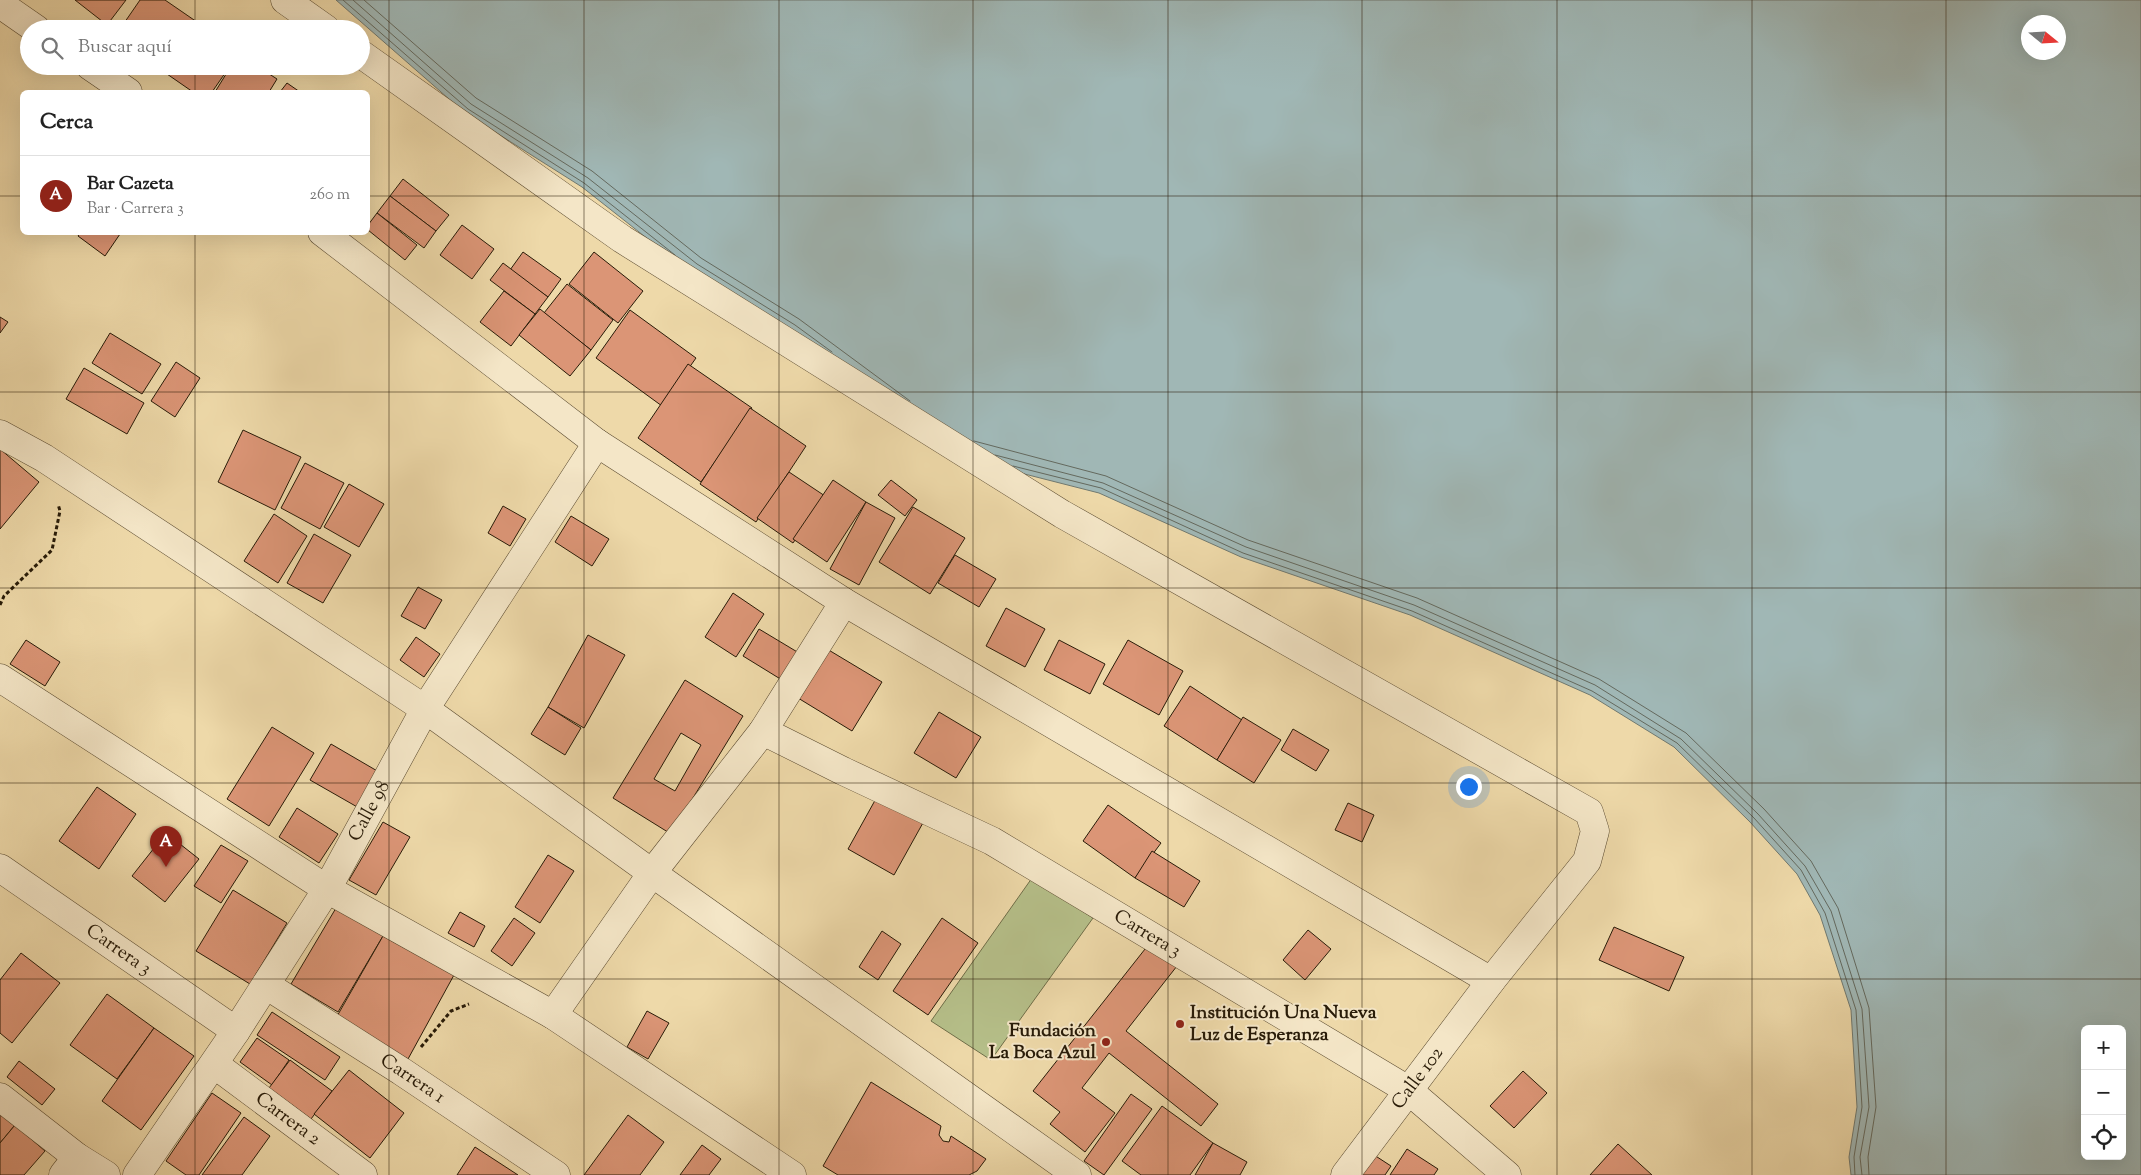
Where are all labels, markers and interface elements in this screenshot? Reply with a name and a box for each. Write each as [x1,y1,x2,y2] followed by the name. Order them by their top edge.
[2021,15,2066,60] north arrow
[20,20,370,75] search box
[38,34,66,62] icon: search
[78,34,172,61] text: Buscar aquí
[40,108,93,138] text: Cerca
[87,171,174,198] text: Bar Cazeta
[50,184,63,207] text: A
[309,184,350,207] text: 260 m
[87,198,184,221] text: Bar · Carrera 3
[1456,774,1482,800] your location
[342,776,397,847] street label: Calle 98
[150,826,182,867] pin: A
[1108,903,1186,965] street label: Carrera 3
[80,918,157,982] street label: Carrera 3
[1190,1000,1377,1049] place label: Institución Una Nueva Luz de Esperanza
[989,1018,1097,1067] place label: Fundación La Boca Azul
[1174,1018,1186,1030] marker: Institución Una Nueva Luz de Esperanza
[2081,1025,2126,1160] map controls
[2081,1025,2126,1070] button: +
[1100,1036,1112,1048] marker: Fundación La Boca Azul
[1385,1041,1450,1115] street label: Calle 102
[375,1047,451,1111] street label: Carrera 1
[2081,1070,2126,1115] button: −
[249,1086,326,1152] street label: Carrera 2
[2081,1115,2126,1160] button: locate

